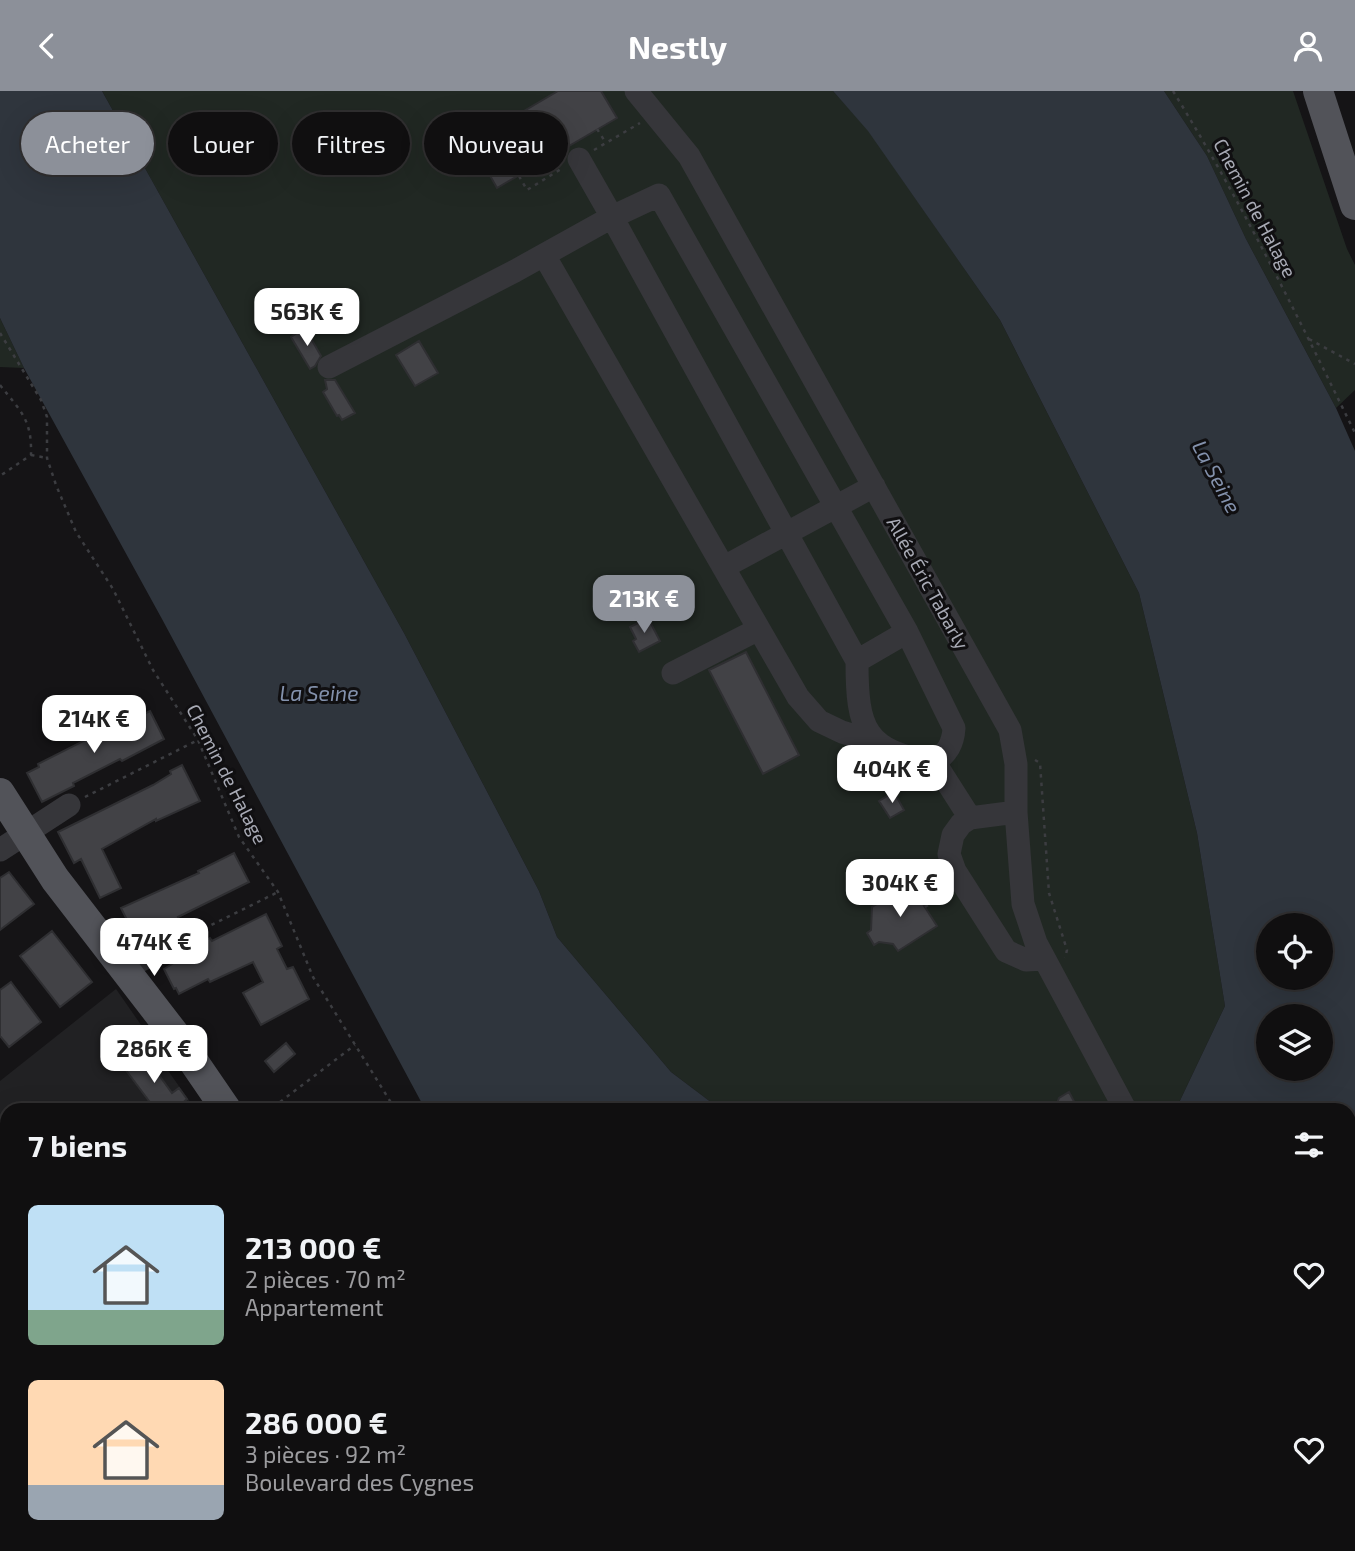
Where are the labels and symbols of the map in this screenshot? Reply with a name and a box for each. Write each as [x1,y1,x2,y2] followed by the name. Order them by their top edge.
[1209,134,1302,281] street label: Chemin de Halage
[250,289,364,348] pin: 563K €
[1188,436,1247,517] water label: La Seine
[883,513,974,653] street label: Allée Éric Tabarly
[587,575,701,635] pin: 213K €
[280,680,358,705] water label: La Seine
[37,695,151,755] pin: 214K €
[182,700,273,848] street label: Chemin de Halage
[835,745,949,805] pin: 404K €
[843,859,957,919] pin: 304K €
[97,919,211,978] pin: 474K €
[97,1025,211,1085] pin: 286K €

